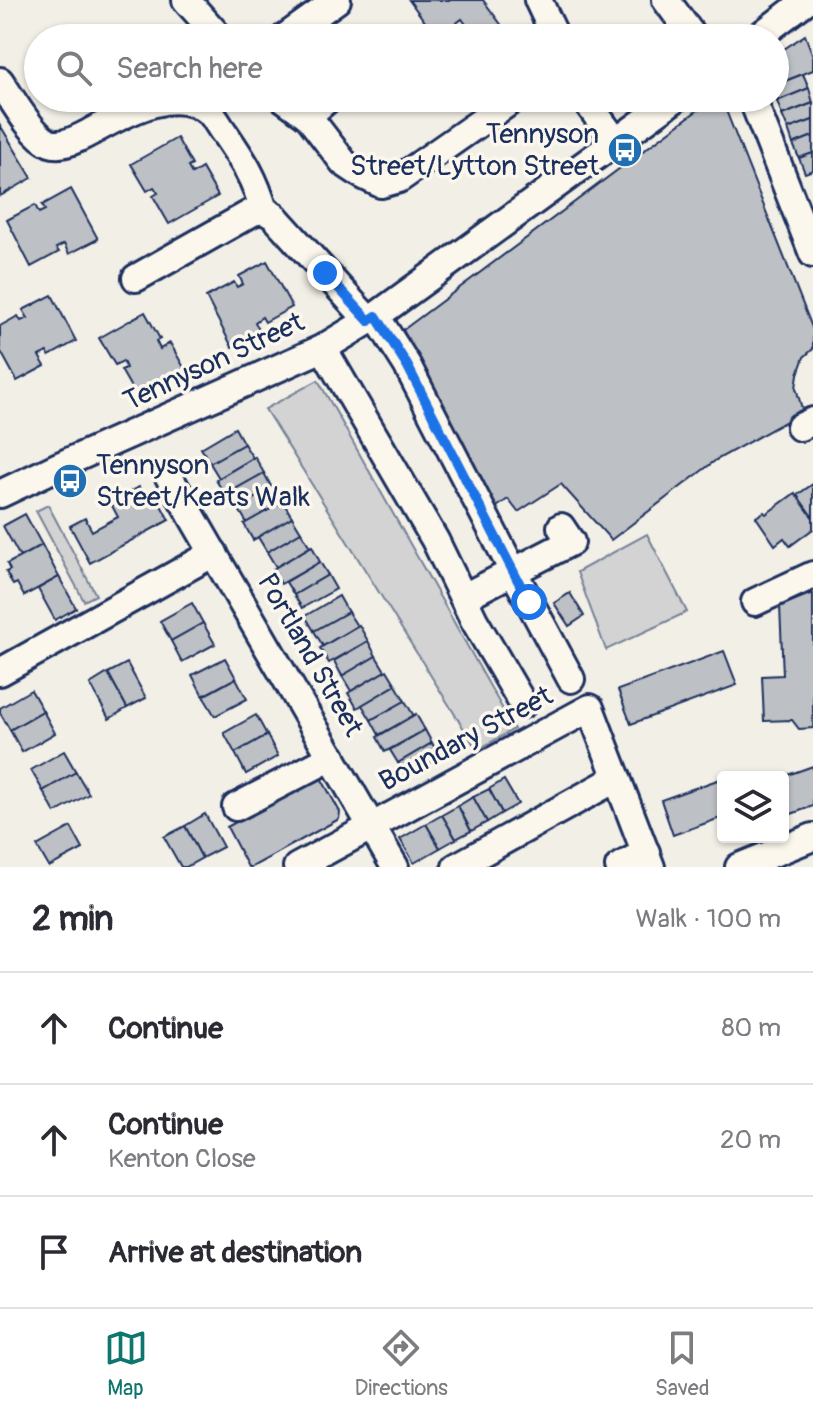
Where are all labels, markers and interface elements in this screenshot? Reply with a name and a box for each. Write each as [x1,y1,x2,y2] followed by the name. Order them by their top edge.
[24,24,789,112] search box
[52,46,96,90] icon: search
[116,50,263,87] text: Search here
[350,117,600,184] place label: Tennyson Street/Lytton Street
[606,131,644,169] bus stop icon: Tennyson Street/Lytton Street
[307,255,343,291] route end
[118,305,311,419] street label: Tennyson Street
[96,448,310,515] place label: Tennyson Street/Keats Walk
[51,462,89,500] bus stop icon: Tennyson Street/Keats Walk
[249,567,371,743] street label: Portland Street
[511,584,547,620] route start
[373,678,559,799] street label: Boundary Street
[717,771,789,843] map controls
[717,771,789,843] button: layers
[32,898,114,941] text: 2 min
[636,903,781,935] text: Walk · 100 m
[32,1006,76,1050] icon: ahead
[108,1010,223,1047] text: Continue
[721,1012,781,1044] text: 80 m
[108,1106,223,1143] text: Continue
[32,1118,76,1162] icon: ahead
[720,1124,781,1156] text: 20 m
[108,1143,256,1175] text: Kenton Close
[32,1230,76,1274] icon: arrive
[108,1234,362,1271] text: Arrive at destination
[104,1326,148,1402] tab: Map
[355,1326,448,1402] tab: Directions
[655,1326,709,1402] tab: Saved

